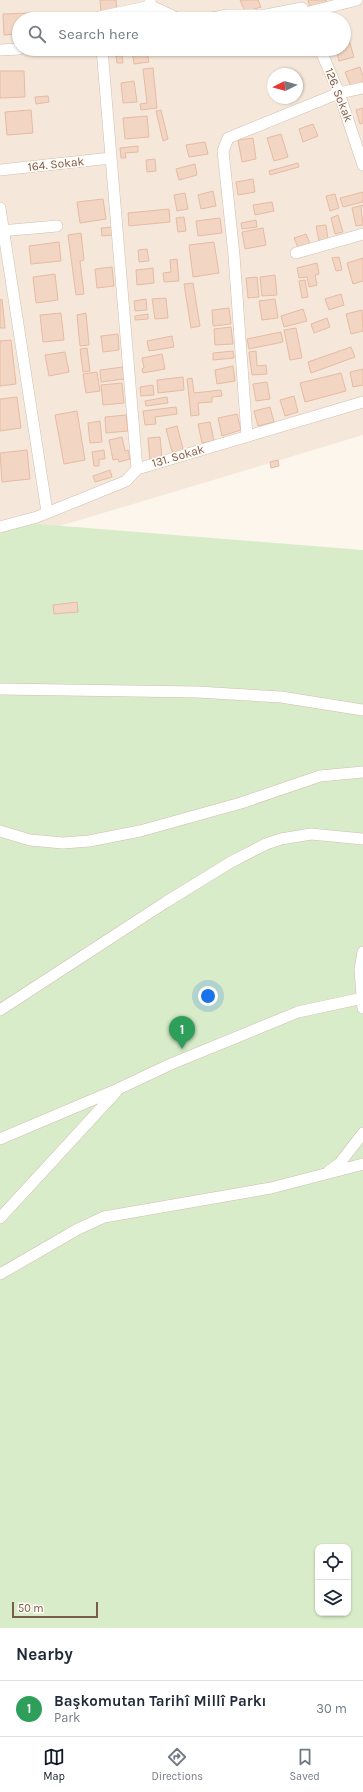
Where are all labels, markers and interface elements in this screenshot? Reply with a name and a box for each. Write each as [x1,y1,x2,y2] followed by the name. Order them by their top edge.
[12,12,351,56] search box
[26,23,48,45] icon: search
[58,25,139,43] text: Search here
[322,66,356,124] street label: 126. Sokak
[267,68,303,104] north arrow
[27,154,85,174] street label: 164. Sokak
[150,442,206,470] street label: 131. Sokak
[198,986,218,1006] your location
[169,1016,195,1049] pin: 1
[315,1544,351,1616] map controls
[315,1544,351,1580] button: locate
[315,1580,351,1616] button: layers
[12,1600,98,1619] scale bar
[18,1602,44,1615] text: 50 m
[16,1644,73,1664] text: Nearby
[54,1692,266,1710] text: Başkomutan Tarihî Millî Parkı
[27,1701,31,1716] text: 1
[316,1701,347,1716] text: 30 m
[54,1710,80,1725] text: Park
[43,1746,65,1783] tab: Map
[151,1746,203,1783] tab: Directions
[289,1746,320,1783] tab: Saved

